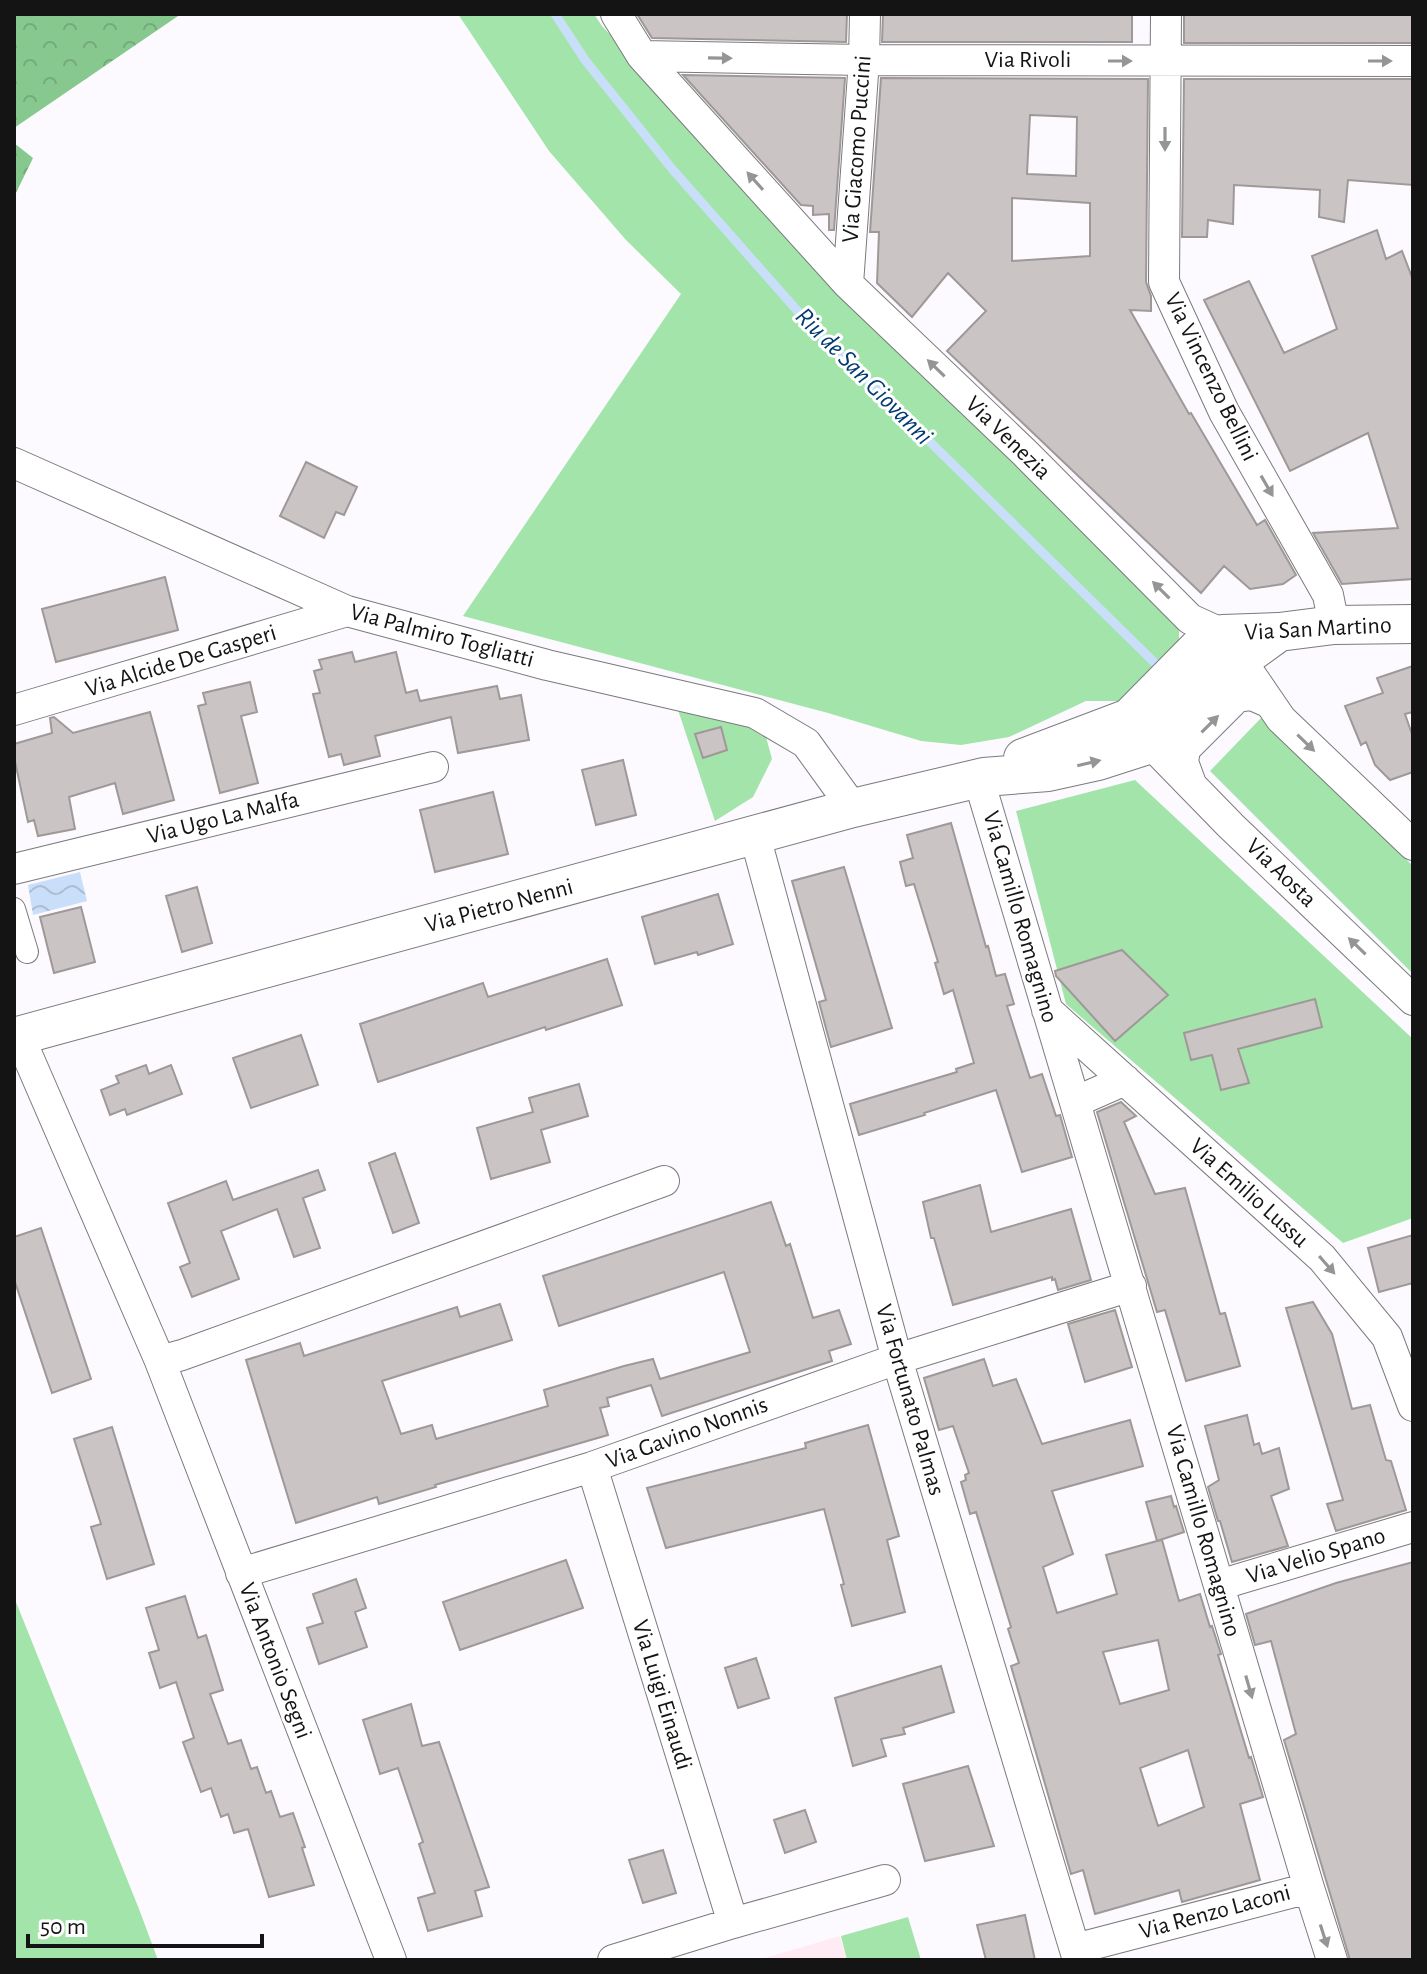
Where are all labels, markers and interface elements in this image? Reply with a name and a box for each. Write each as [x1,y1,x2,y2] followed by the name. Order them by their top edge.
[985,48,1071,72] street label: Via Rivoli
[708,51,733,64] one-way arrow
[838,54,876,244] street label: Via Giacomo Puccini
[1108,55,1133,67] one-way arrow
[1368,55,1393,67] one-way arrow
[1159,127,1172,152] one-way arrow
[746,171,764,191] one-way arrow
[1160,289,1262,465] street label: Via Vincenzo Bellini
[791,303,938,450] water label: Riu de San Giovanni
[927,359,946,377] one-way arrow
[961,392,1055,484] street label: Via Venezia
[1260,475,1274,498] one-way arrow
[1152,581,1170,600] one-way arrow
[347,600,537,672] street label: Via Palmiro Togliatti
[1244,613,1392,645] street label: Via San Martino
[83,621,279,701] street label: Via Alcide De Gasperi
[1200,715,1219,734] one-way arrow
[1296,733,1315,752] one-way arrow
[1077,756,1102,769] one-way arrow
[145,788,301,848] street label: Via Ugo La Malfa
[978,809,1062,1025] street label: Via Camillo Romagnino
[1241,834,1321,912] street label: Via Aosta
[422,875,576,937] street label: Via Pietro Nenni
[1348,937,1367,956] one-way arrow
[1185,1134,1313,1252] street label: Via Emilio Lussu
[1318,1255,1335,1275] one-way arrow
[871,1302,949,1498] street label: Via Fortunato Palmas
[603,1393,771,1473] street label: Via Gavino Nonnis
[1161,1423,1245,1639] street label: Via Camillo Romagnino
[1244,1523,1388,1589] street label: Via Velio Spano
[234,1580,316,1742] street label: Via Antonio Segni
[628,1617,696,1773] street label: Via Luigi Einaudi
[1243,1676,1256,1700] one-way arrow
[1137,1880,1293,1944] street label: Via Renzo Laconi
[28,1898,262,1948] scale bar
[40,1915,86,1939] text: 50 m
[1319,1924,1331,1948] one-way arrow

